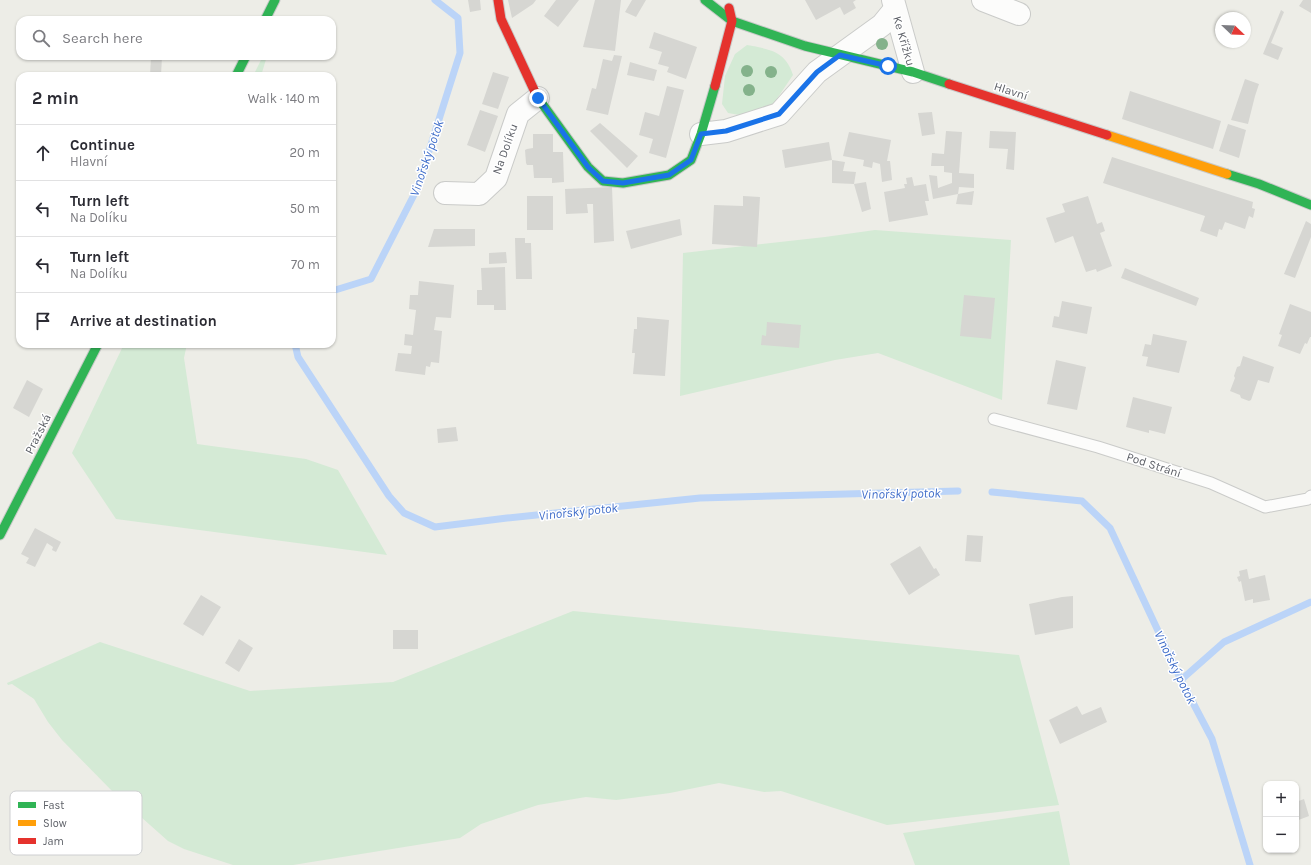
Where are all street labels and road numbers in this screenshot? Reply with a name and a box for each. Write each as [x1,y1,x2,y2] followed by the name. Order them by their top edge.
[890,14,918,68] street label: Ke Křížku
[992,79,1030,103] street label: Hlavní
[489,122,521,176] street label: Na Dolíku
[22,412,54,456] street label: Pražská
[1125,450,1184,481] street label: Pod Strání

